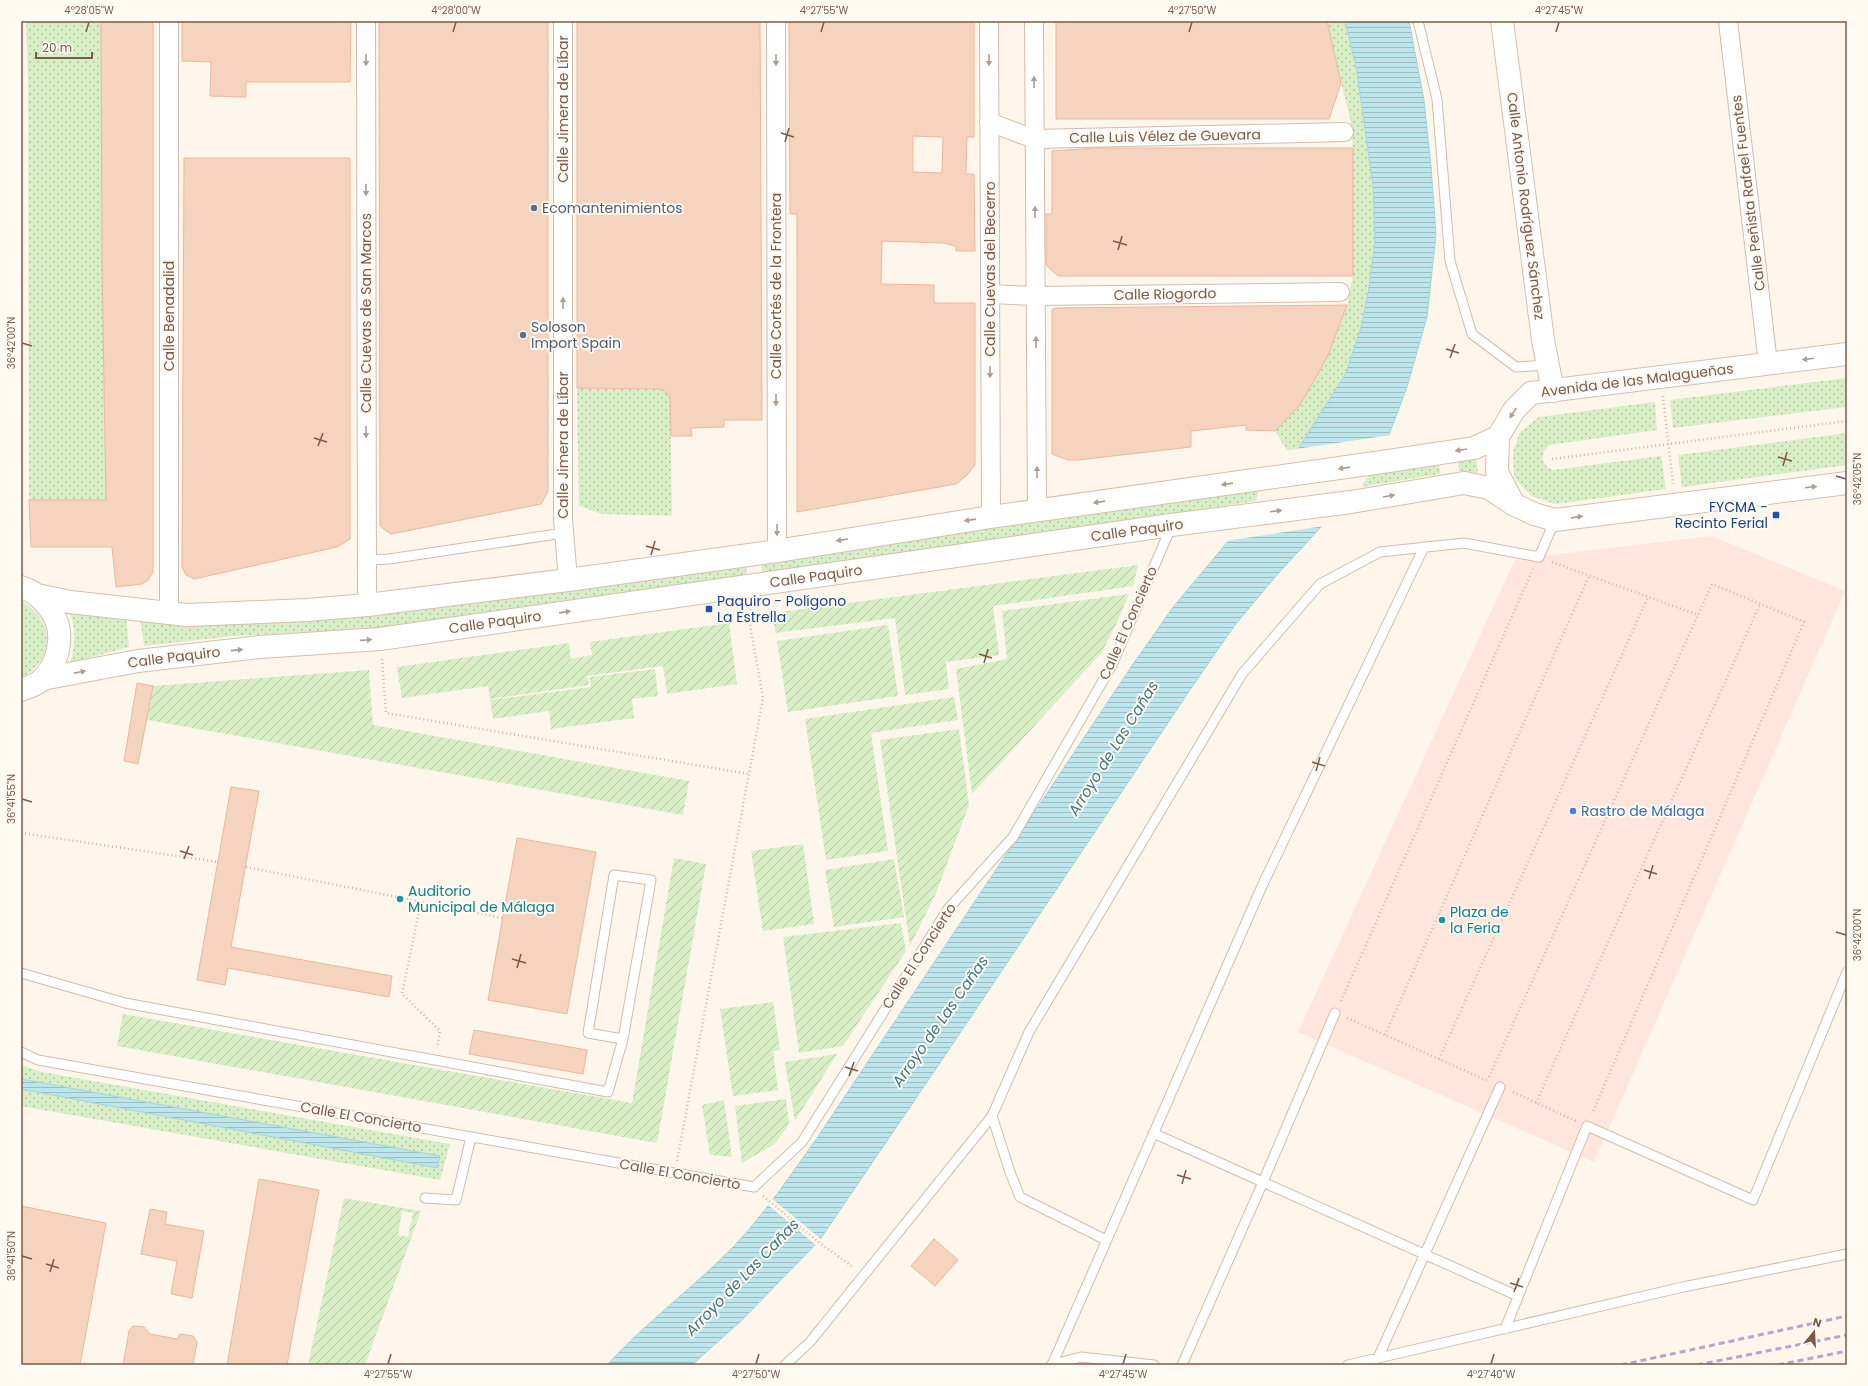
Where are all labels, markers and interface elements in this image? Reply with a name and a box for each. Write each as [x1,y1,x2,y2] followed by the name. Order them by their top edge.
[64,3,114,18] text: 4°28'05"W
[431,3,481,18] text: 4°28'00"W
[800,3,848,18] text: 4°27'55"W
[1168,3,1216,18] text: 4°27'50"W
[1535,3,1583,18] text: 4°27'45"W
[36,34,92,60] scale bar
[553,35,573,183] street label: Calle Jimera de Líbar
[42,39,72,56] text: 20 m
[363,54,369,67] one-way arrow
[773,54,779,67] one-way arrow
[986,54,992,67] one-way arrow
[1031,75,1037,88] one-way arrow
[1502,91,1550,321] street label: Calle Antonio Rodríguez Sánchez
[1726,94,1770,292] street label: Calle Peñista Rafael Fuentes
[1069,124,1261,148] street label: Calle Luis Vélez de Guevara
[980,181,1000,357] street label: Calle Cuevas del Becerro
[363,184,369,197] one-way arrow
[766,193,786,379] street label: Calle Cortés de la Frontera
[542,198,683,218] place label: Ecomantenimientos
[529,203,539,213] marker: Ecomantenimientos
[1032,205,1038,218] one-way arrow
[356,213,376,413] street label: Calle Cuevas de San Marcos
[159,261,179,371] street label: Calle Benadalid
[1114,283,1216,305] street label: Calle Riogordo
[560,296,566,309] one-way arrow
[4,317,19,369] text: 36°42'00"N
[531,317,621,353] place label: Soloson Import Spain
[518,330,528,340] marker: Soloson Import Spain
[1033,335,1039,348] one-way arrow
[1802,356,1814,362] one-way arrow
[1539,358,1735,402] street label: Avenida de las Malagueñas
[987,366,993,379] one-way arrow
[553,371,573,519] street label: Calle Jimera de Líbar
[773,394,779,407] one-way arrow
[1509,408,1516,419] one-way arrow
[363,426,369,439] one-way arrow
[1455,447,1468,453] one-way arrow
[1850,453,1865,505] text: 36°42'05"N
[1034,465,1040,478] one-way arrow
[1338,465,1350,471] one-way arrow
[1221,481,1234,487] one-way arrow
[1805,484,1817,490] one-way arrow
[1383,492,1395,498] one-way arrow
[1675,497,1768,533] place label: FYCMA - Recinto Ferial
[1093,499,1105,505] one-way arrow
[1270,508,1282,515] one-way arrow
[1771,510,1781,520] marker: FYCMA - Recinto Ferial
[1089,514,1185,546] street label: Calle Paquiro
[1571,514,1583,520] one-way arrow
[964,517,976,523] one-way arrow
[774,524,780,537] one-way arrow
[835,537,848,543] one-way arrow
[768,560,864,592] street label: Calle Paquiro
[1094,563,1162,683] street label: Calle El Concierto
[717,591,846,627] place label: Paquiro - Polígono La Estrella
[704,604,714,614] marker: Paquiro - Polígono La Estrella
[447,606,543,638] street label: Calle Paquiro
[558,609,571,615] one-way arrow
[360,636,372,643] one-way arrow
[127,641,222,673] street label: Calle Paquiro
[231,646,243,653] one-way arrow
[74,669,87,675] one-way arrow
[1062,676,1163,820] water label: Arroyo de Las Cañas
[4,774,19,824] text: 36°41'55"N
[1581,801,1705,821] place label: Rastro de Málaga
[1568,806,1578,816] marker: Rastro de Málaga
[408,881,555,917] place label: Auditorio Municipal de Málaga
[395,894,405,904] marker: Auditorio Municipal de Málaga
[877,899,961,1013] street label: Calle El Concierto
[1450,902,1509,938] place label: Plaza de la Feria
[1850,909,1865,961] text: 36°42'00"N
[1437,915,1447,925] marker: Plaza de la Feria
[886,951,993,1092] water label: Arroyo de Las Cañas
[299,1097,423,1137] street label: Calle El Concierto
[618,1154,742,1194] street label: Calle El Concierto
[680,1214,804,1341] water label: Arroyo de Las Cañas
[4,1231,19,1281] text: 36°41'50"N
[1794,1312,1834,1352] north arrow
[1811,1314,1824,1331] text: N
[364,1367,412,1382] text: 4°27'55"W
[732,1367,780,1382] text: 4°27'50"W
[1099,1367,1147,1382] text: 4°27'45"W
[1467,1367,1515,1382] text: 4°27'40"W

